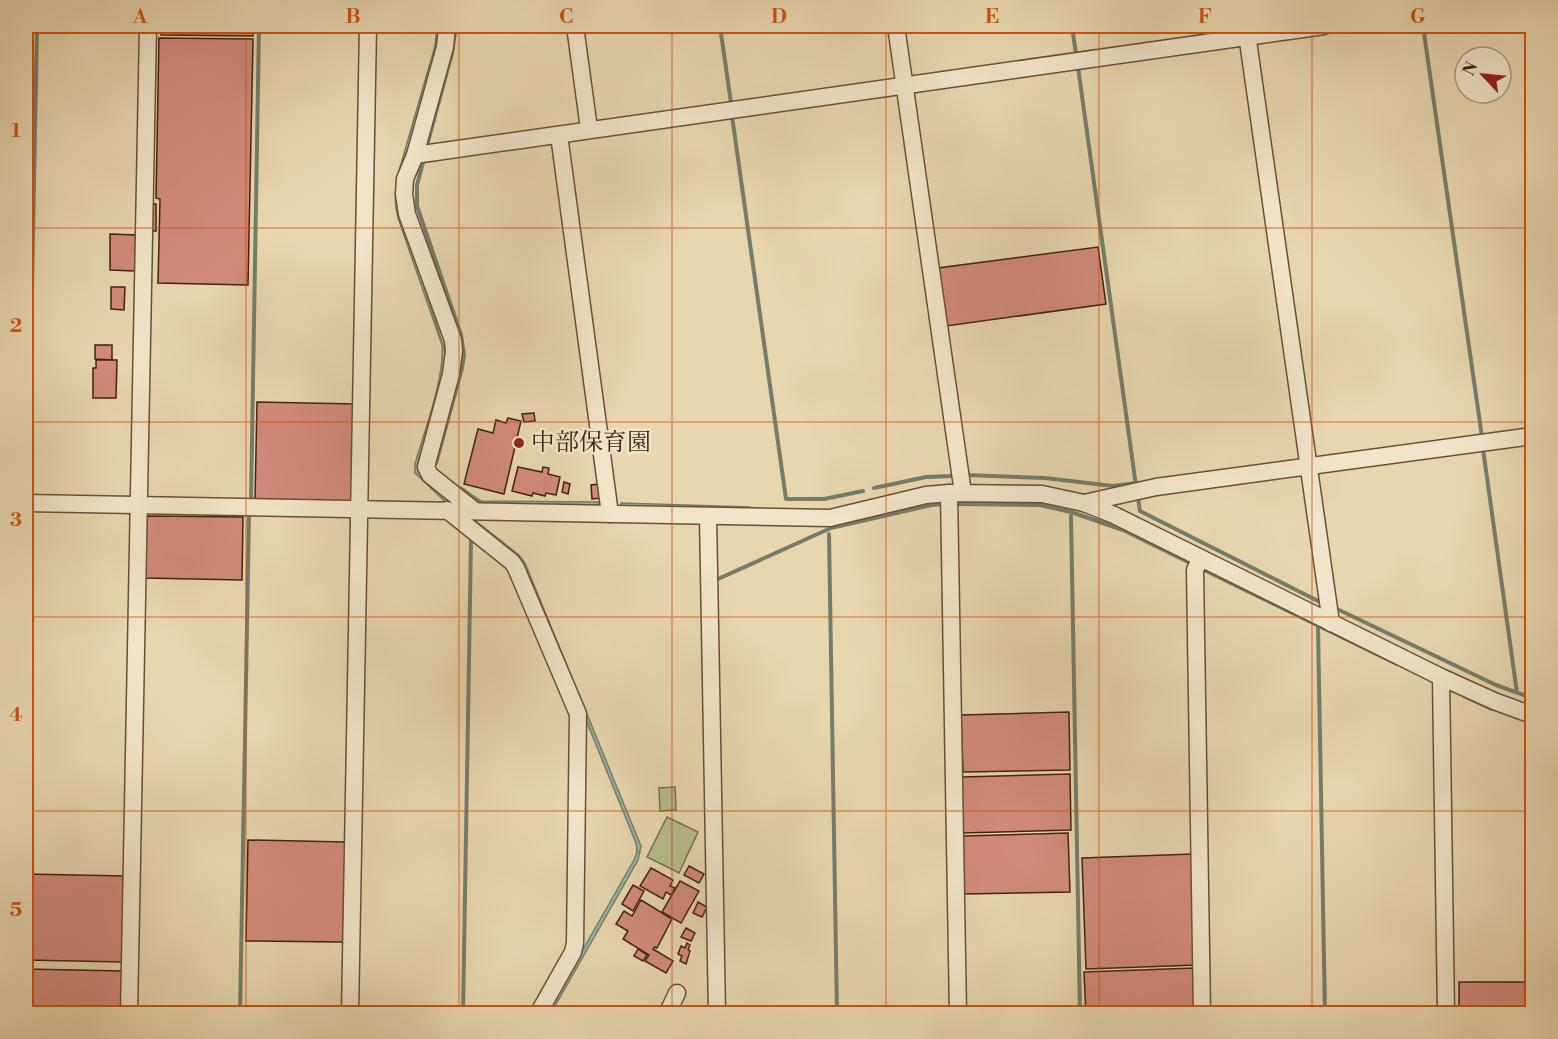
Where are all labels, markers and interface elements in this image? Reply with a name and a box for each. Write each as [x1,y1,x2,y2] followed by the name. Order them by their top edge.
[132,5,148,30] text: A
[345,5,361,30] text: B
[559,5,573,30] text: C
[771,5,787,30] text: D
[985,5,999,30] text: E
[1198,5,1212,30] text: F
[1410,5,1426,30] text: G
[1453,45,1513,105] north arrow
[1459,58,1482,79] text: N
[11,119,21,144] text: 1
[10,314,22,339] text: 2
[531,428,651,458] place label: 中部保育園
[512,436,526,450] marker: 中部保育園
[10,508,22,533] text: 3
[9,703,23,728] text: 4
[10,898,22,923] text: 5

